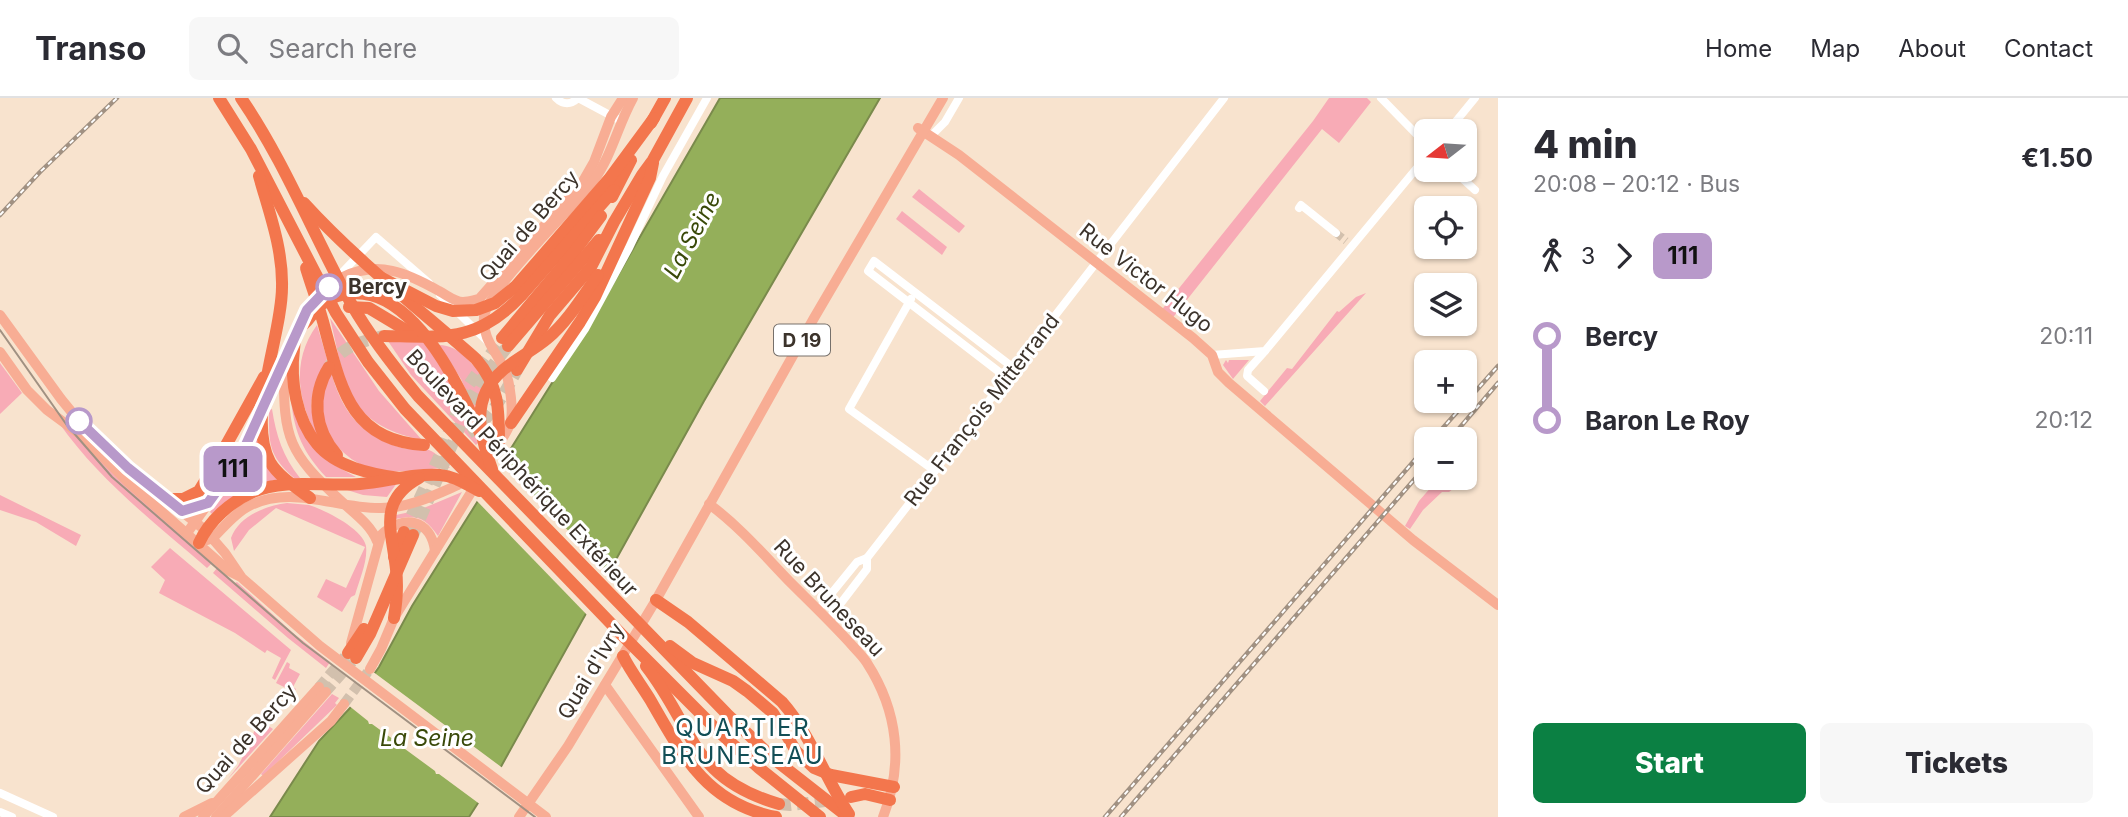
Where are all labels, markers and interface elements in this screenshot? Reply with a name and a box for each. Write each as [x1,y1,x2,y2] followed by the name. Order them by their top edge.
[189,17,679,80] search box
[35,28,147,68] text: Transo
[213,29,251,67] icon: search
[269,33,417,64] text: Search here
[1705,34,1772,63] text: Home
[1810,34,1860,63] text: Map
[1898,34,1966,63] text: About
[2004,34,2093,63] text: Contact
[1414,119,1477,182] north arrow
[1414,119,1477,490] map controls
[1533,121,1638,167] text: 4 min
[2021,142,2093,173] text: €1.50
[474,165,584,286] street label: Quai de Bercy
[1533,170,1740,198] text: 20:08 – 20:12 · Bus
[658,187,726,283] water label: La Seine
[1414,196,1477,259] button: locate
[1075,218,1218,337] street label: Rue Victor Hugo
[1533,237,1571,275] icon: walk
[1605,237,1643,275] icon: forward
[1667,241,1698,270] text: 111
[1581,242,1595,270] text: 3
[1414,273,1477,336] button: layers
[316,274,342,300] marker: Bercy
[348,274,407,299] place label: Bercy
[899,309,1064,511] street label: Rue François Mitterrand
[1585,321,1658,352] text: Bercy
[2039,322,2093,350] text: 20:11
[774,324,830,356] road number: D 19
[401,344,643,601] street label: Boulevard Périphérique Extérieur
[1414,350,1477,413] button: +
[1585,405,1750,436] text: Baron Le Roy
[2034,406,2093,434] text: 20:12
[66,408,92,434] unlabelled marker
[1414,427,1477,490] button: −
[193,446,273,492] line badge: 111
[217,454,249,483] text: 111
[769,534,890,661] street label: Rue Bruneseau
[552,618,629,723] street label: Quai d'Ivry
[190,678,302,799] street label: Quai de Bercy
[661,713,825,770] district label: QUARTIER BRUNESEAU
[1533,723,1806,803] button: Start
[1820,723,2093,803] button: Tickets
[380,724,474,752] water label: La Seine

